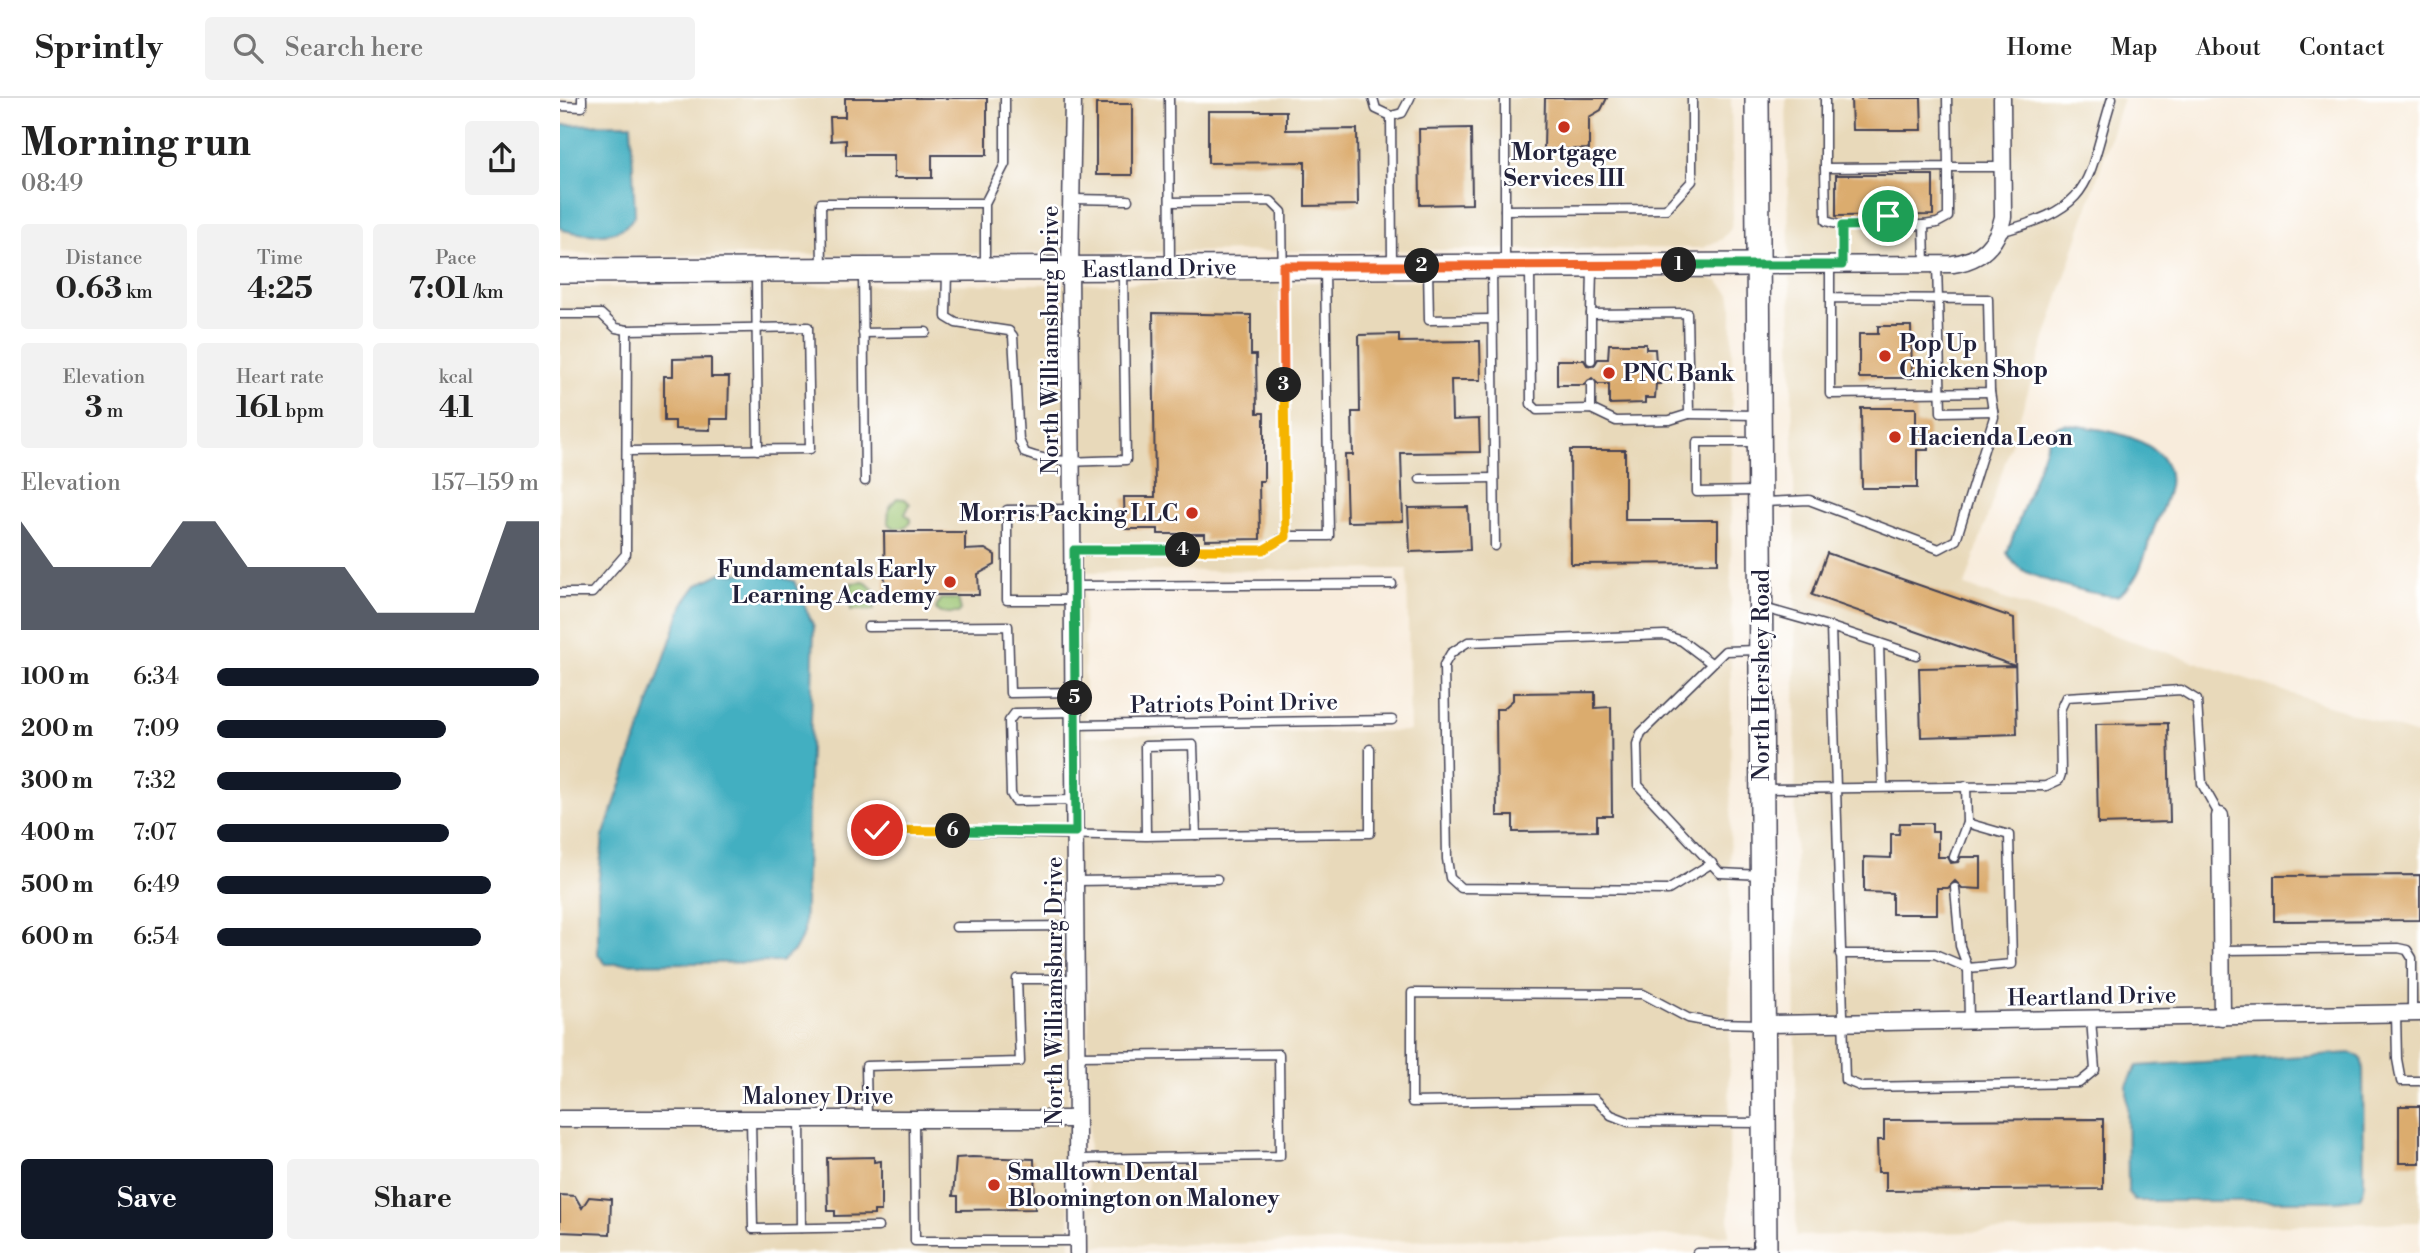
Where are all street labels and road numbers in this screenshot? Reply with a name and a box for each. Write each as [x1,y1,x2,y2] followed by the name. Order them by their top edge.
[1037,205,1065,475] street label: North Williamsburg Drive
[1081,254,1237,284] street label: Eastland Drive
[1748,569,1776,781] street label: North Hershey Road
[1130,688,1338,720] street label: Patriots Point Drive
[1041,856,1069,1126] street label: North Williamsburg Drive
[2007,982,2177,1012] street label: Heartland Drive
[742,1083,894,1111] street label: Maloney Drive

